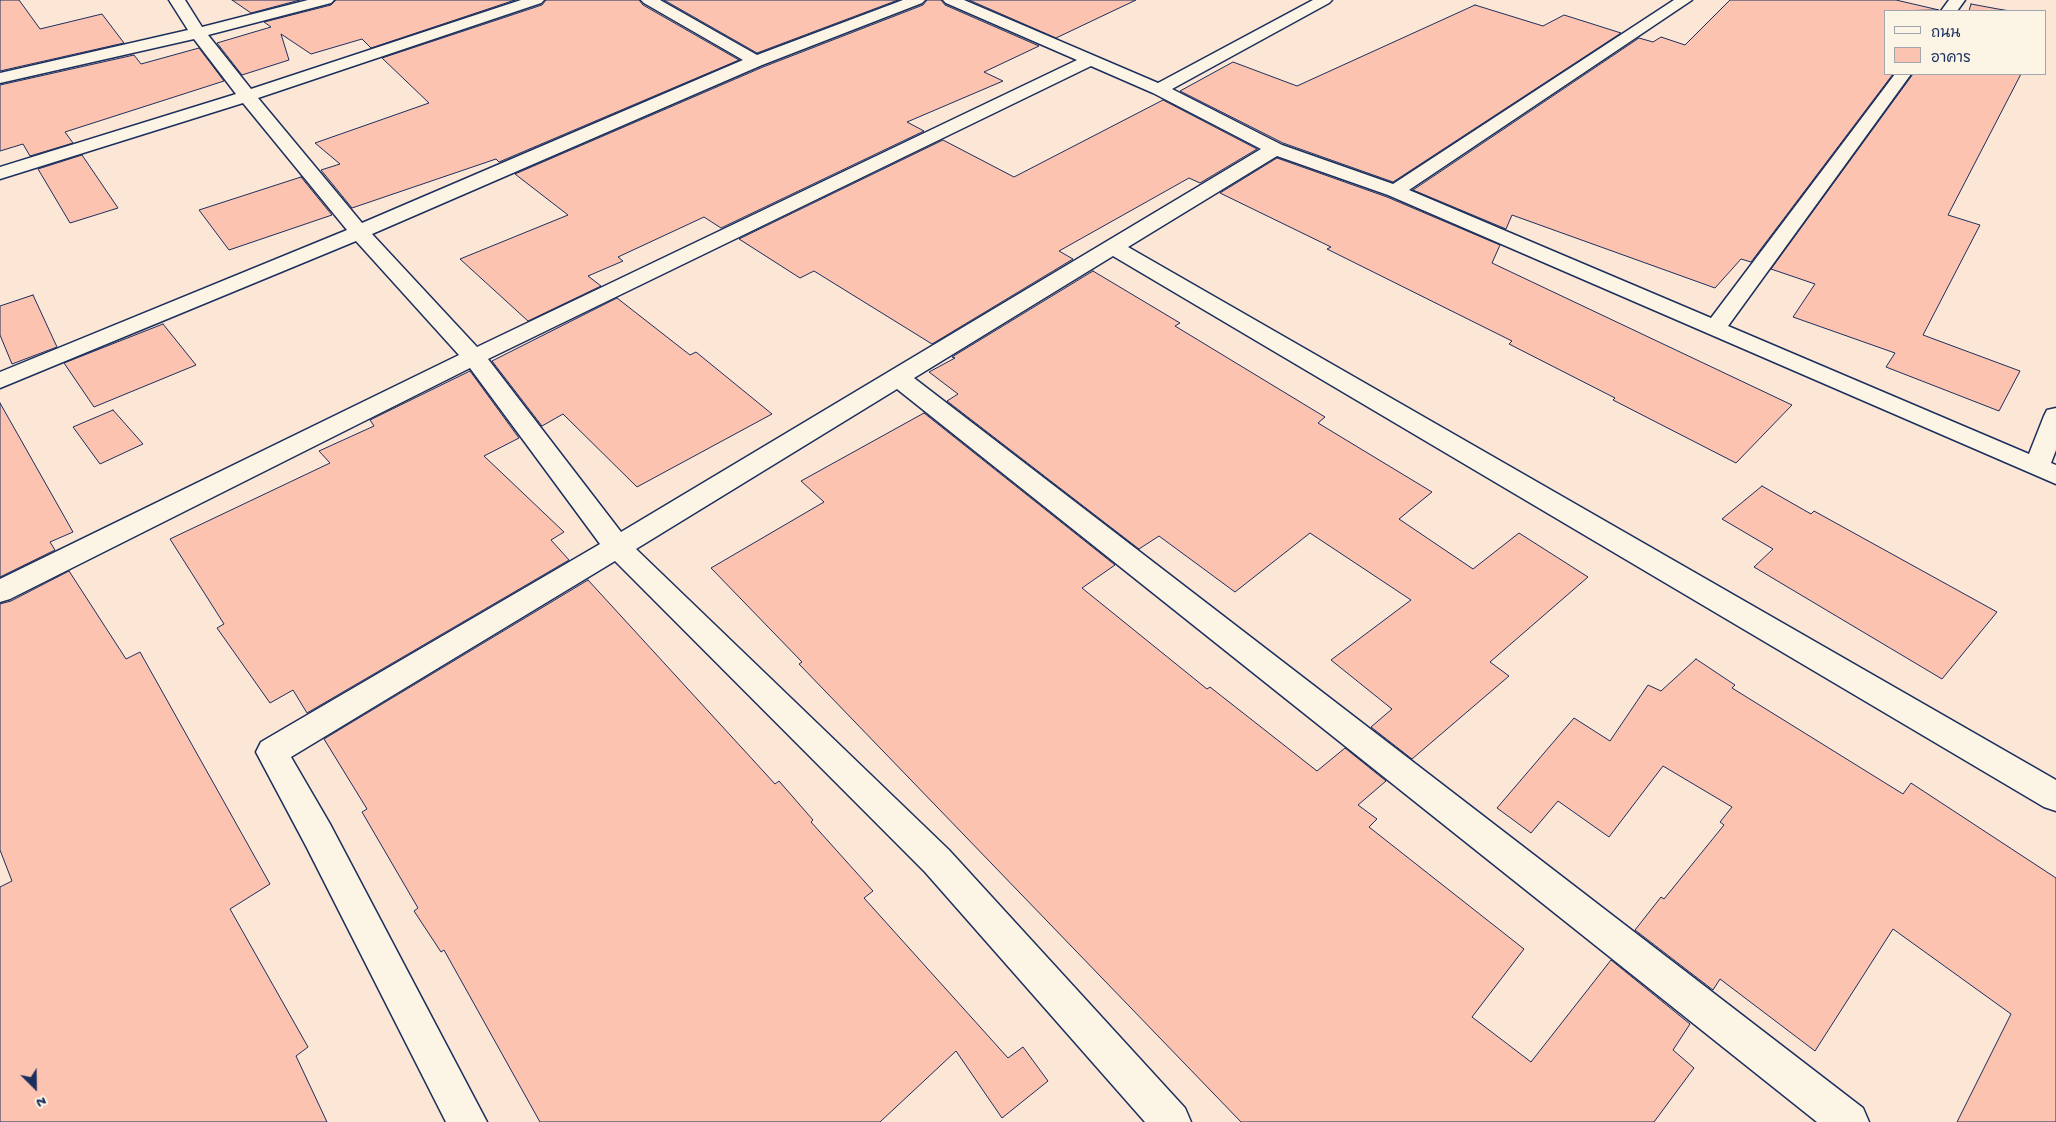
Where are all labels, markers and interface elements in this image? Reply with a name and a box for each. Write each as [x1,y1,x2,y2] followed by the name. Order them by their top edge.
[1884,10,2046,75] legend
[1931,25,1960,43] text: ถนน
[1931,50,1971,68] text: อาคาร
[10,1062,60,1112] north arrow
[34,1092,49,1111] text: N

